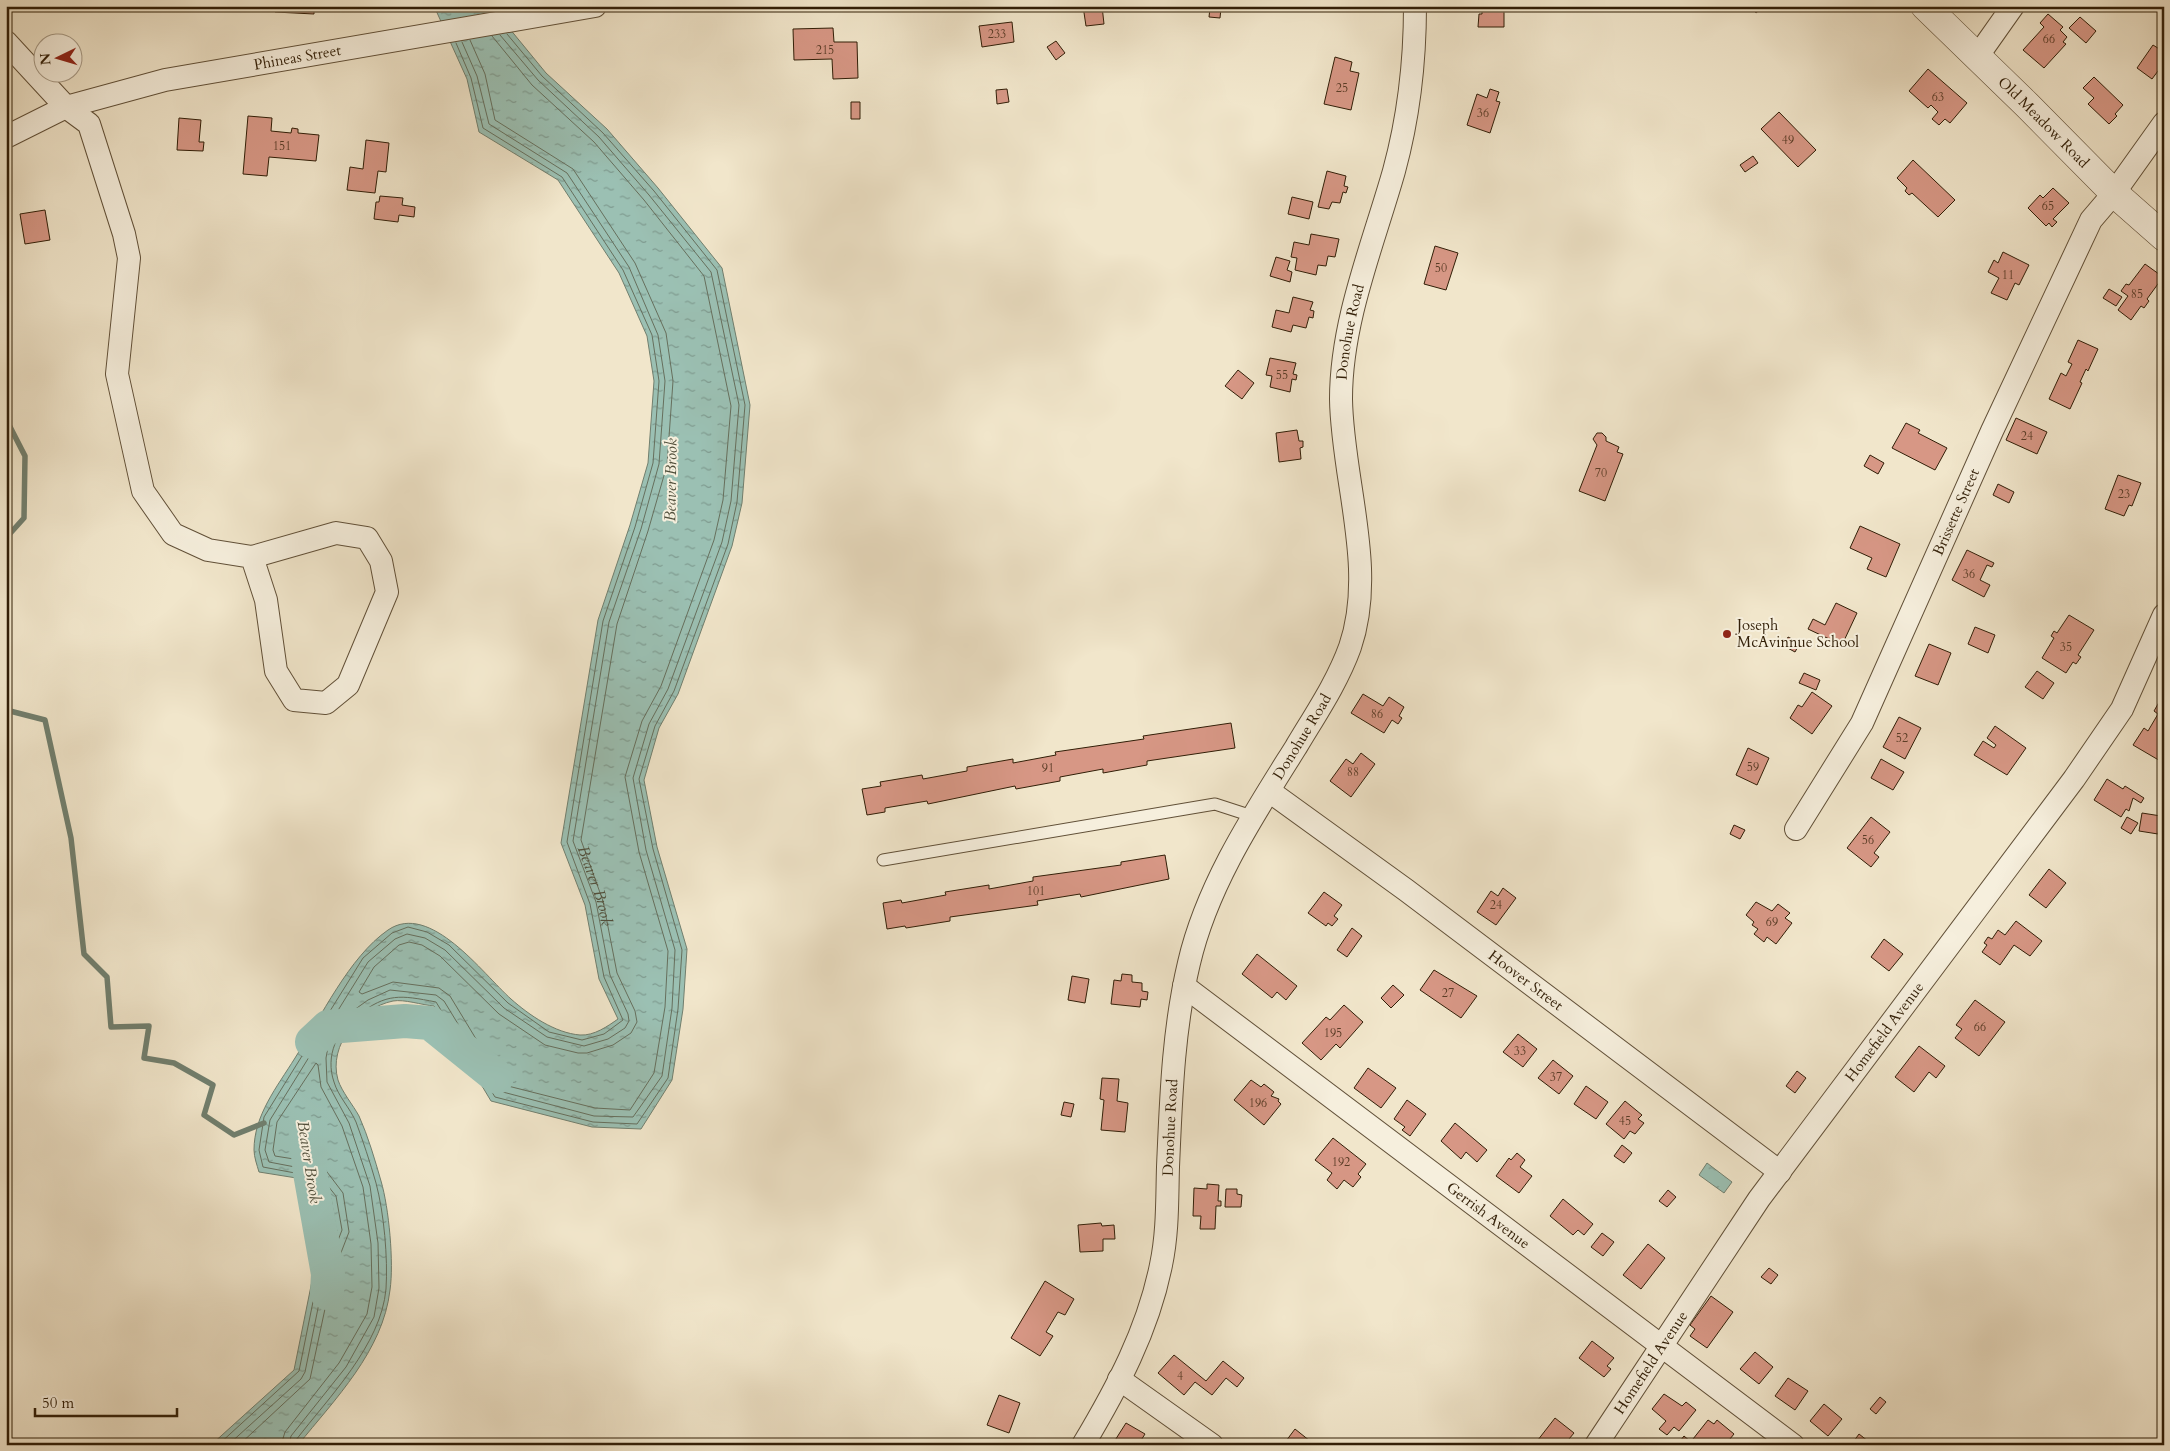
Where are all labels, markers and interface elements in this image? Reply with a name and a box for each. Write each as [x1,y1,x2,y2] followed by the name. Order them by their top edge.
[988,26,1006,42] house number: 233
[2043,31,2055,47] house number: 66
[32,32,82,82] north arrow
[252,40,343,75] street label: Phineas Street
[816,42,834,58] house number: 215
[36,52,56,66] text: N
[1994,72,2094,172] street label: Old Meadow Road
[1336,80,1348,96] house number: 25
[1932,89,1944,105] house number: 63
[1477,105,1489,121] house number: 36
[1782,132,1794,148] house number: 49
[273,138,291,154] house number: 151
[2042,198,2054,214] house number: 65
[1435,260,1447,276] house number: 50
[2002,267,2014,283] house number: 11
[1332,282,1369,381] street label: Donohue Road
[2131,286,2143,302] house number: 85
[1276,367,1288,383] house number: 55
[2021,428,2033,444] house number: 24
[659,438,683,522] water label: Beaver Brook
[1595,465,1607,481] house number: 70
[1928,465,1984,559] street label: Brissette Street
[2118,486,2130,502] house number: 23
[1963,566,1975,582] house number: 36
[1735,615,1859,652] place label: Joseph McAvinnue School
[1721,628,1733,640] marker: Joseph McAvinnue School
[2060,639,2072,655] house number: 35
[1268,690,1336,783] street label: Donohue Road
[1371,706,1383,722] house number: 86
[1896,730,1908,746] house number: 52
[1747,759,1759,775] house number: 59
[1042,760,1054,776] house number: 91
[1347,764,1359,780] house number: 88
[1862,832,1874,848] house number: 56
[572,843,618,928] water label: Beaver Brook
[1027,883,1045,899] house number: 101
[1490,897,1502,913] house number: 24
[1766,914,1778,930] house number: 69
[1484,946,1567,1015] street label: Hoover Street
[1840,978,1928,1086] street label: Homefield Avenue
[1442,985,1454,1001] house number: 27
[1974,1019,1986,1035] house number: 66
[1324,1025,1342,1041] house number: 195
[1514,1043,1526,1059] house number: 33
[1550,1069,1562,1085] house number: 37
[1158,1078,1182,1176] street label: Donohue Road
[1249,1095,1267,1111] house number: 196
[1619,1113,1631,1129] house number: 45
[292,1119,326,1205] water label: Beaver Brook
[1332,1154,1350,1170] house number: 192
[1442,1177,1534,1253] street label: Gerrish Avenue
[1609,1307,1692,1418] street label: Homefield Avenue
[1177,1368,1183,1384] house number: 4
[35,1386,178,1418] scale bar
[42,1393,74,1413] text: 50 m

